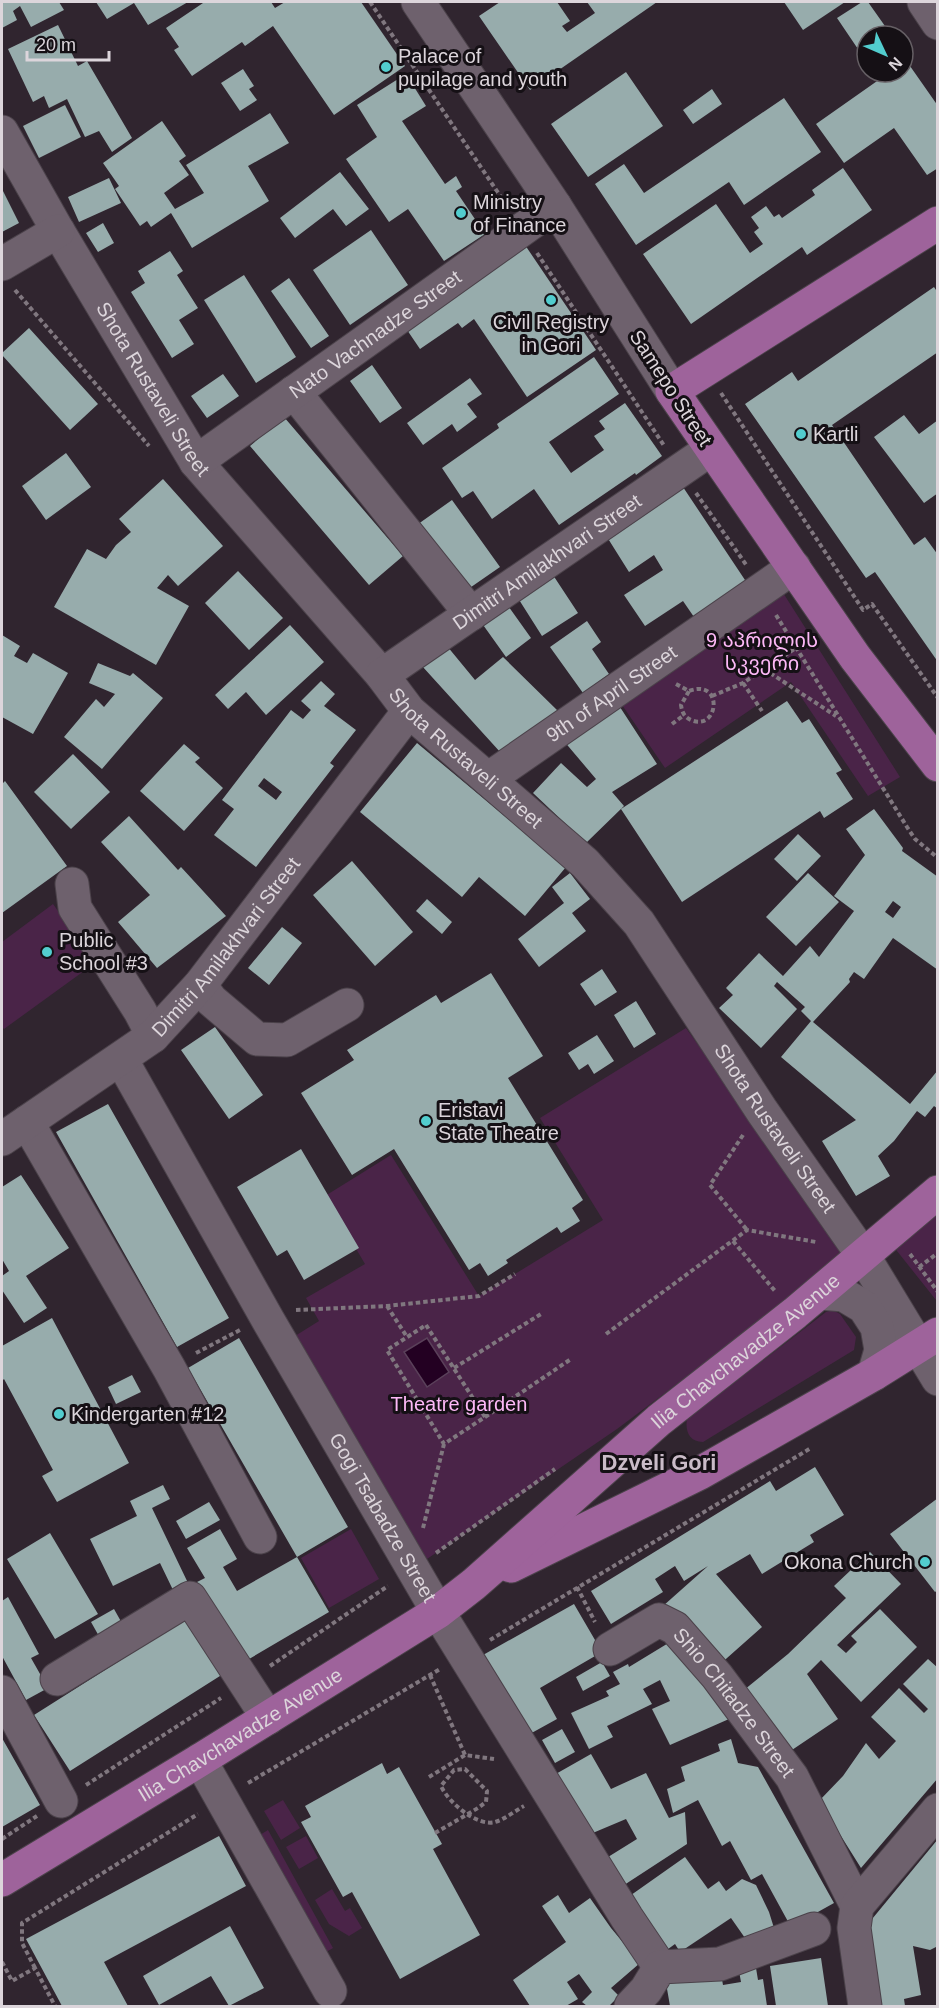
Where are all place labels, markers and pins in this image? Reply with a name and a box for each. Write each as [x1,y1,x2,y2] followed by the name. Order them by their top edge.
[398,45,567,90] place label: Palace of pupilage and youth
[379,60,393,74] marker: Palace of pupilage and youth
[473,191,566,236] place label: Ministry of Finance
[454,206,468,220] marker: Ministry of Finance
[544,293,558,307] marker: Civil Registry in Gori
[493,311,609,356] place label: Civil Registry in Gori
[813,423,859,445] place label: Kartli
[794,427,808,441] marker: Kartli
[59,929,148,974] place label: Public School #3
[40,945,54,959] marker: Public School #3
[438,1099,559,1144] place label: Eristavi State Theatre
[419,1114,433,1128] marker: Eristavi State Theatre
[71,1403,224,1425] place label: Kindergarten #12
[52,1407,66,1421] marker: Kindergarten #12
[784,1551,913,1573] place label: Okona Church
[918,1555,932,1569] marker: Okona Church

